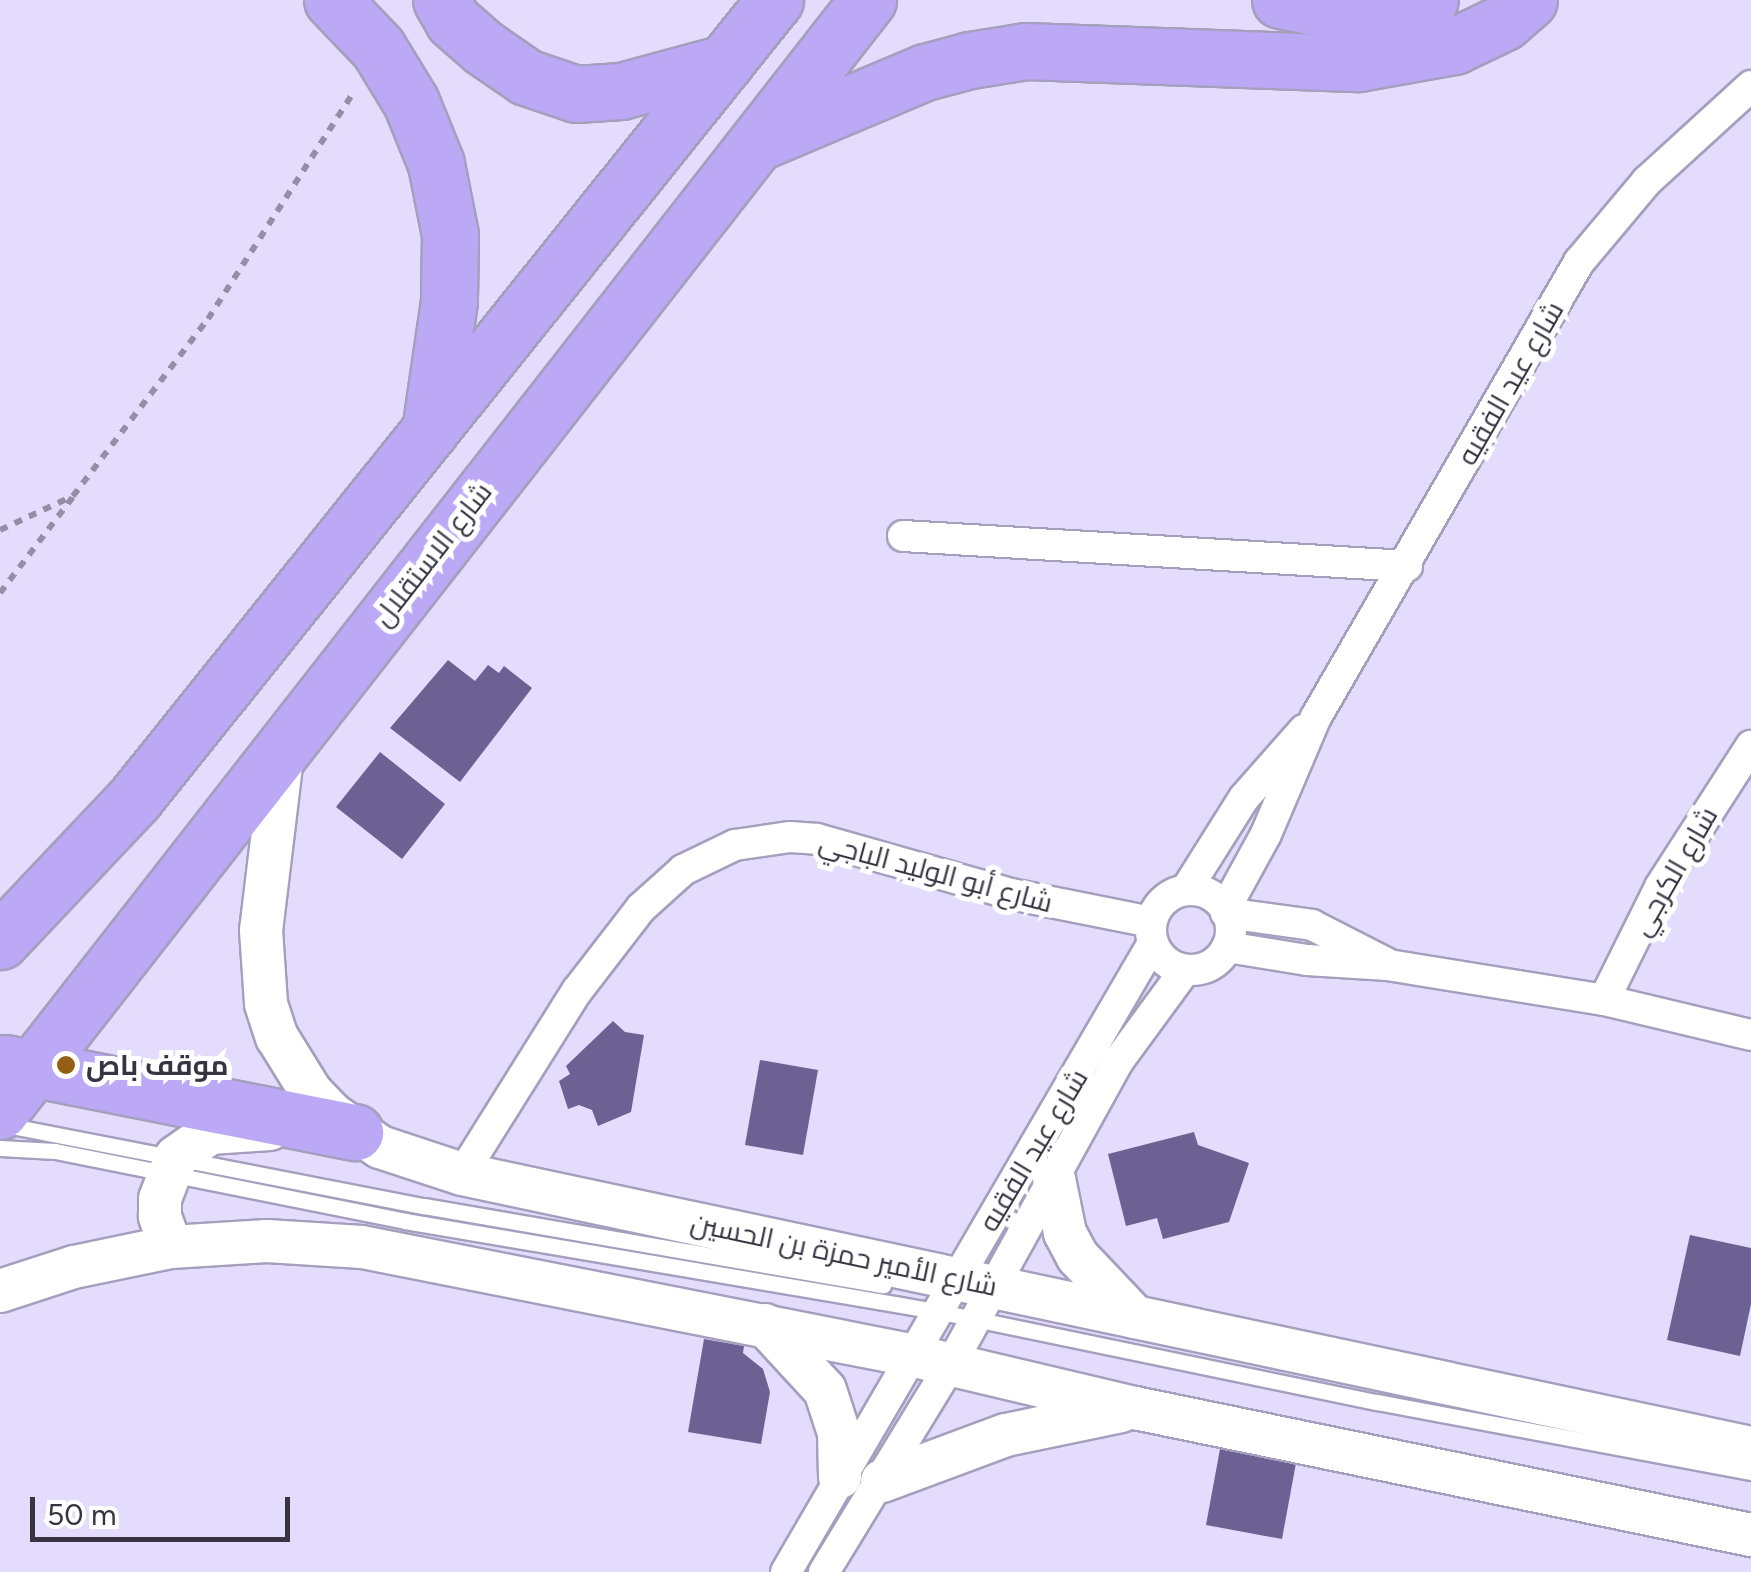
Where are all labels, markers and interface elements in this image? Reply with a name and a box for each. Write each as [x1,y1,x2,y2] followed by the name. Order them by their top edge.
[1450,295,1570,471] street label: شارع عيد الفقيه
[365,475,499,633] street label: شارع الاستقلال
[1624,800,1724,942] street label: شارع الكرجي
[815,825,1057,919] street label: شارع أبو الوليد الباجي
[86,1048,228,1082] place label: موقف باص
[55,1054,77,1076] marker: موقف باص
[971,1063,1095,1237] street label: شارع عيد الفقيه
[688,1205,1000,1303] street label: شارع الأمير حمزة بن الحسين
[35,1477,295,1539] scale bar
[47,1496,116,1533] text: 50 m

